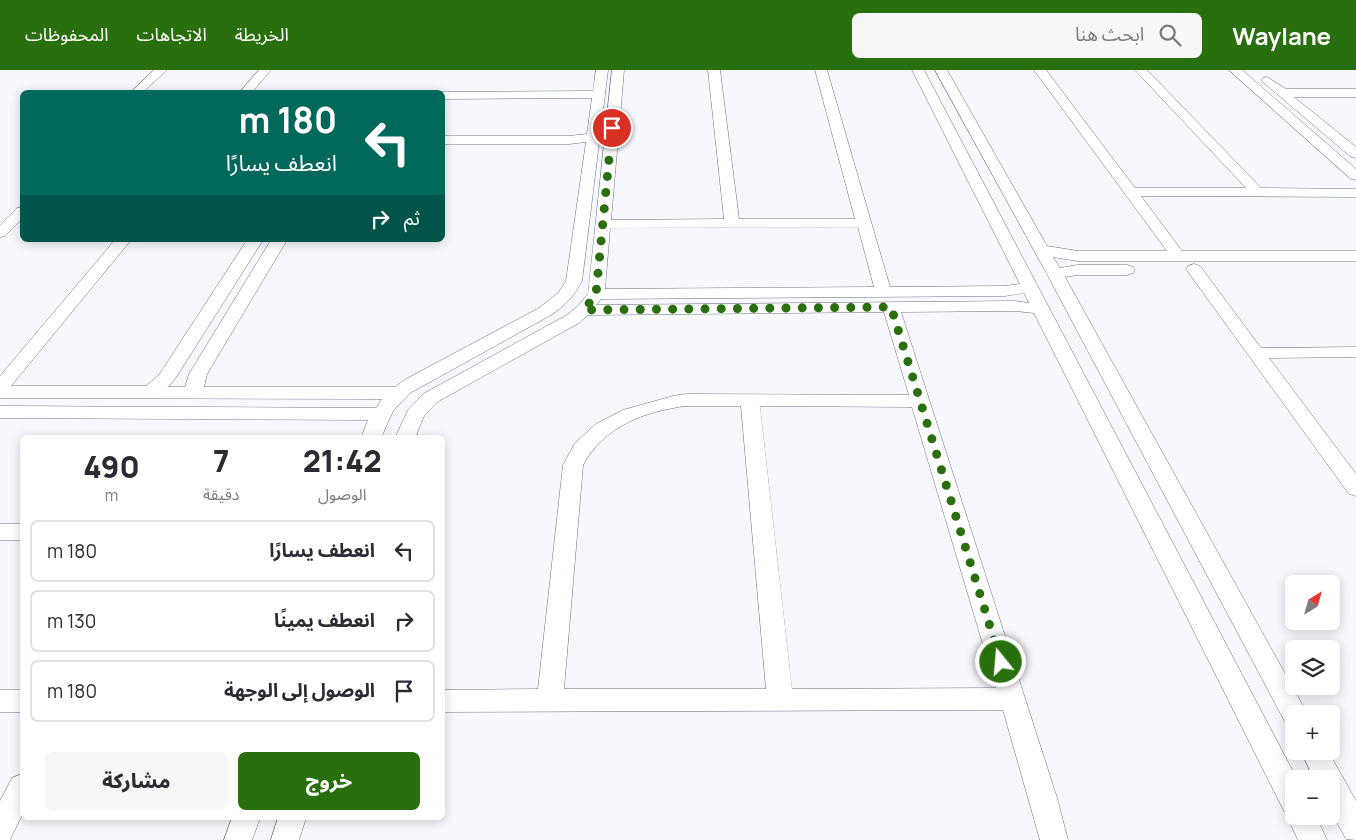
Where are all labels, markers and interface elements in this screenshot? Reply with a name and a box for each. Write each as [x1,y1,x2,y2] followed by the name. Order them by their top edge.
[852,13,1202,58] search box
[1232,19,1331,52] text: Waylane
[1075,21,1144,47] text: ابحث هنا
[1156,21,1184,49] icon: search
[25,22,109,46] text: المحفوظات
[137,22,207,46] text: الاتجاهات
[235,22,289,46] text: الخريطة
[239,96,337,144] text: 180 m
[591,107,633,149] pin
[355,110,420,175] icon: left
[598,114,626,142] icon: arrive
[226,148,337,178] text: انعطف يسارًا
[366,205,394,233] icon: right
[404,205,420,231] text: ثم
[213,440,229,481] text: 7
[303,440,382,481] text: 21:42
[83,446,140,487] text: 490
[203,483,239,505] text: دقيقة
[318,483,367,505] text: الوصول
[105,484,118,506] text: m
[269,537,375,563] text: انعطف يسارًا
[390,537,418,565] icon: left
[47,538,97,564] text: 180 m
[1285,575,1340,630] north arrow
[1285,575,1340,825] map controls
[274,607,375,633] text: انعطف يمينًا
[390,607,418,635] icon: right
[47,608,96,634] text: 130 m
[974,635,1026,687] position arrow
[1285,640,1340,695] button: layers
[224,677,375,703] text: الوصول إلى الوجهة
[390,677,418,705] icon: arrive
[47,678,97,704] text: 180 m
[1285,705,1340,760] button: +
[45,752,228,810] button: مشاركة
[238,752,420,810] button: خروج
[1285,770,1340,825] button: −

